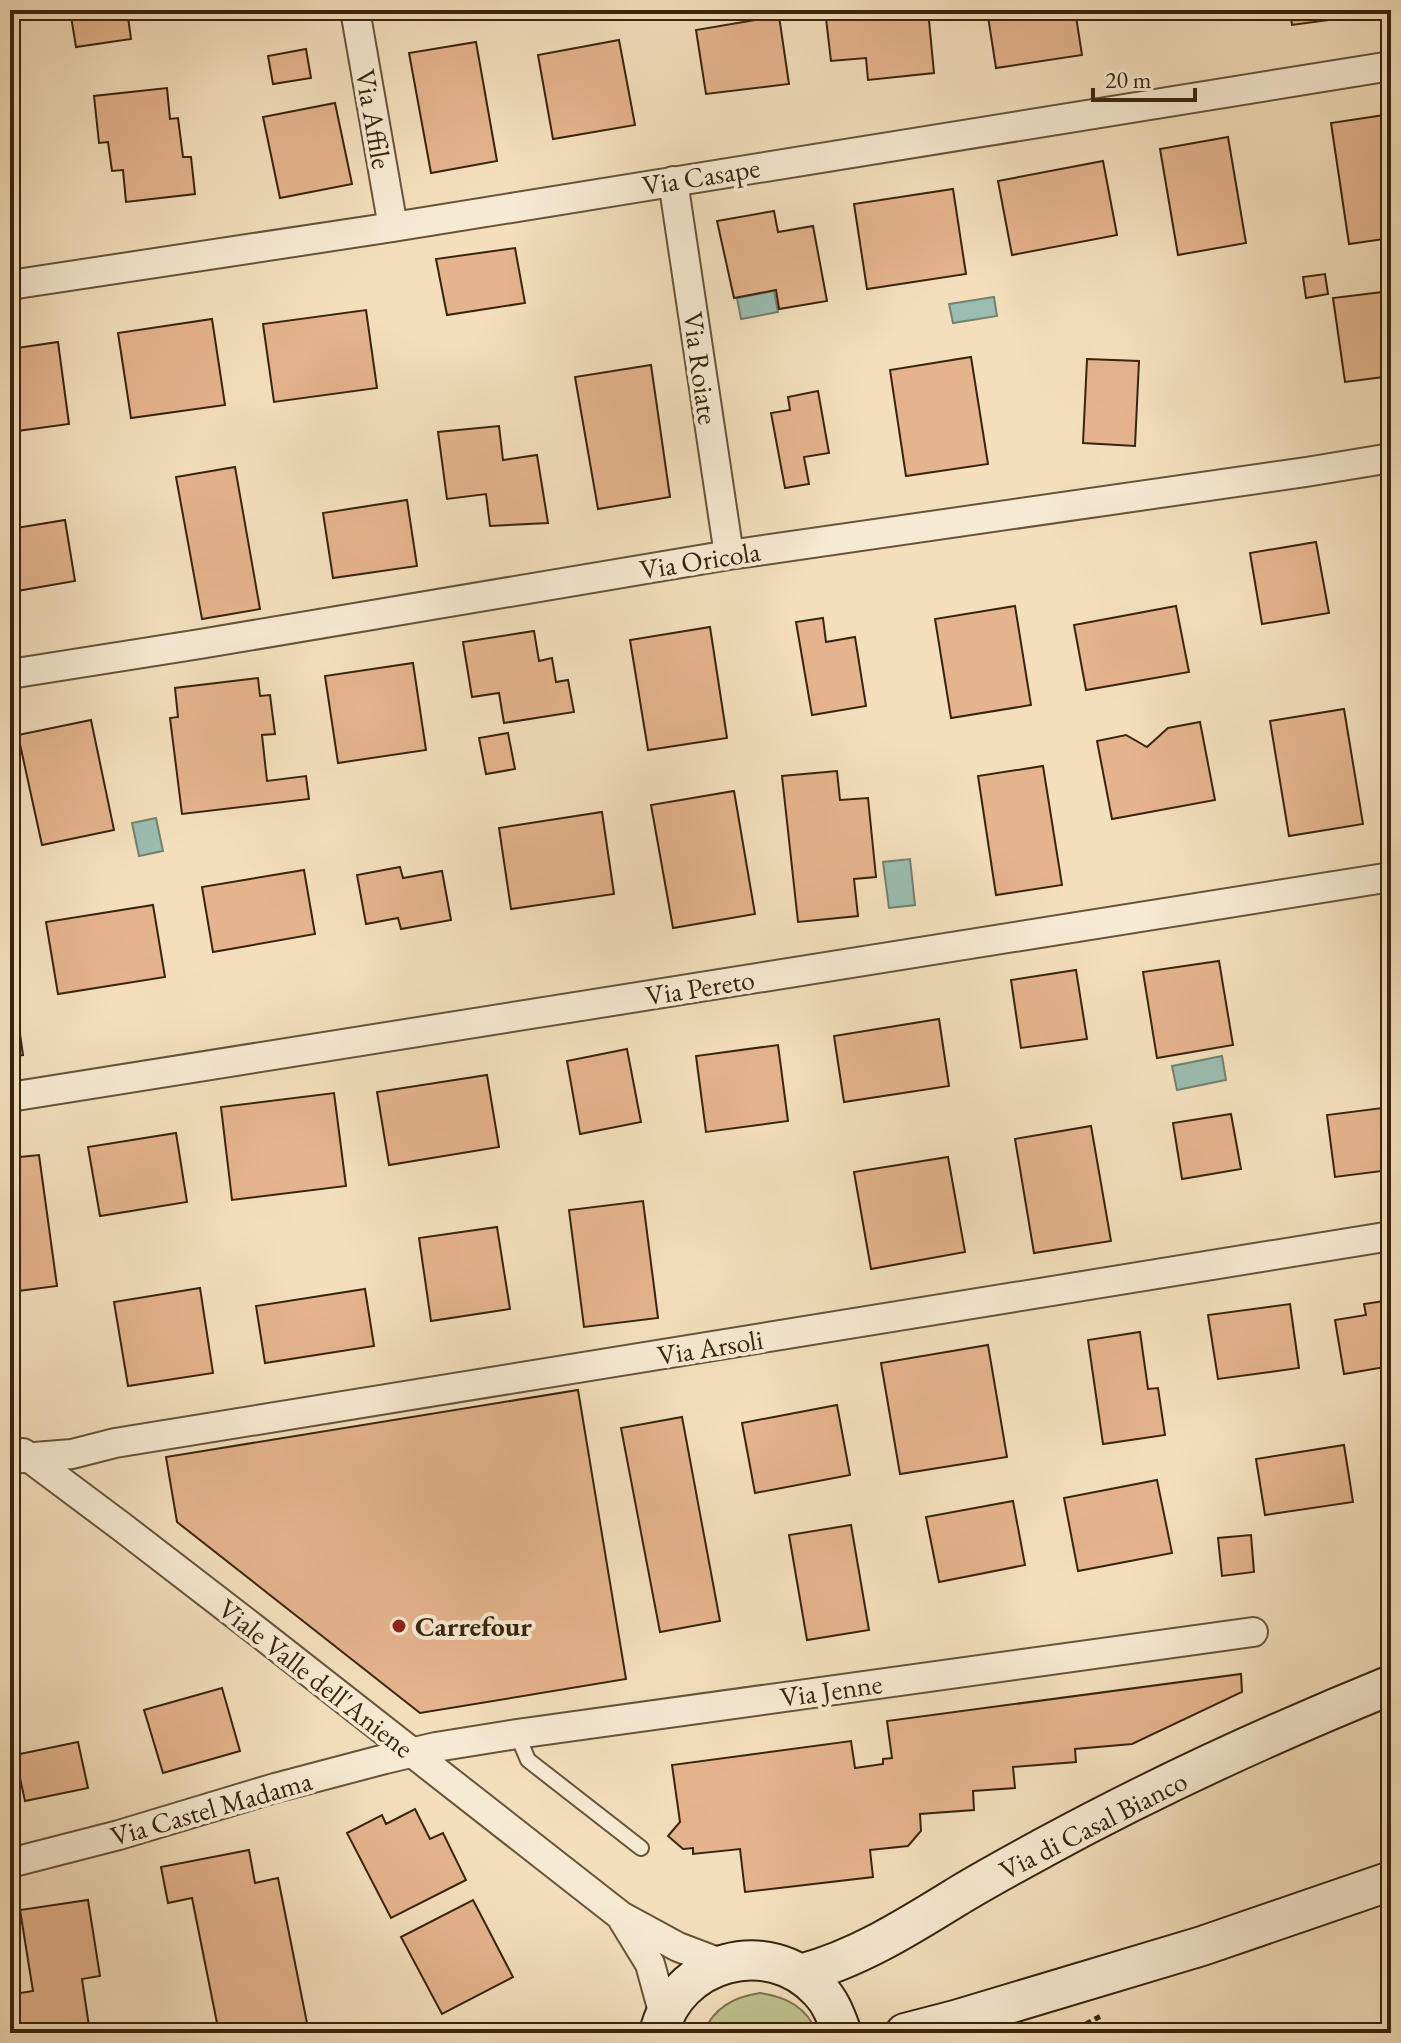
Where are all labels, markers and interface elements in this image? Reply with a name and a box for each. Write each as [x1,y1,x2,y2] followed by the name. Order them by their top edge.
[1093,52,1195,102] scale bar
[1105,64,1152,95] text: 20 m
[348,66,400,172] street label: Via Affile
[640,149,762,203] street label: Via Casape
[675,309,727,427] street label: Via Roiate
[637,533,764,587] street label: Via Oricola
[643,961,757,1013] street label: Via Pereto
[654,1321,766,1373] street label: Via Arsoli
[211,1590,421,1766] street label: Viale Valle dell'Aniene
[415,1608,532,1644] place label: Carrefour
[390,1617,408,1635] marker: Carrefour
[778,1665,884,1715] street label: Via Jenne
[106,1762,317,1854] street label: Via Castel Madama
[993,1762,1193,1888] street label: Via di Casal Bianco

